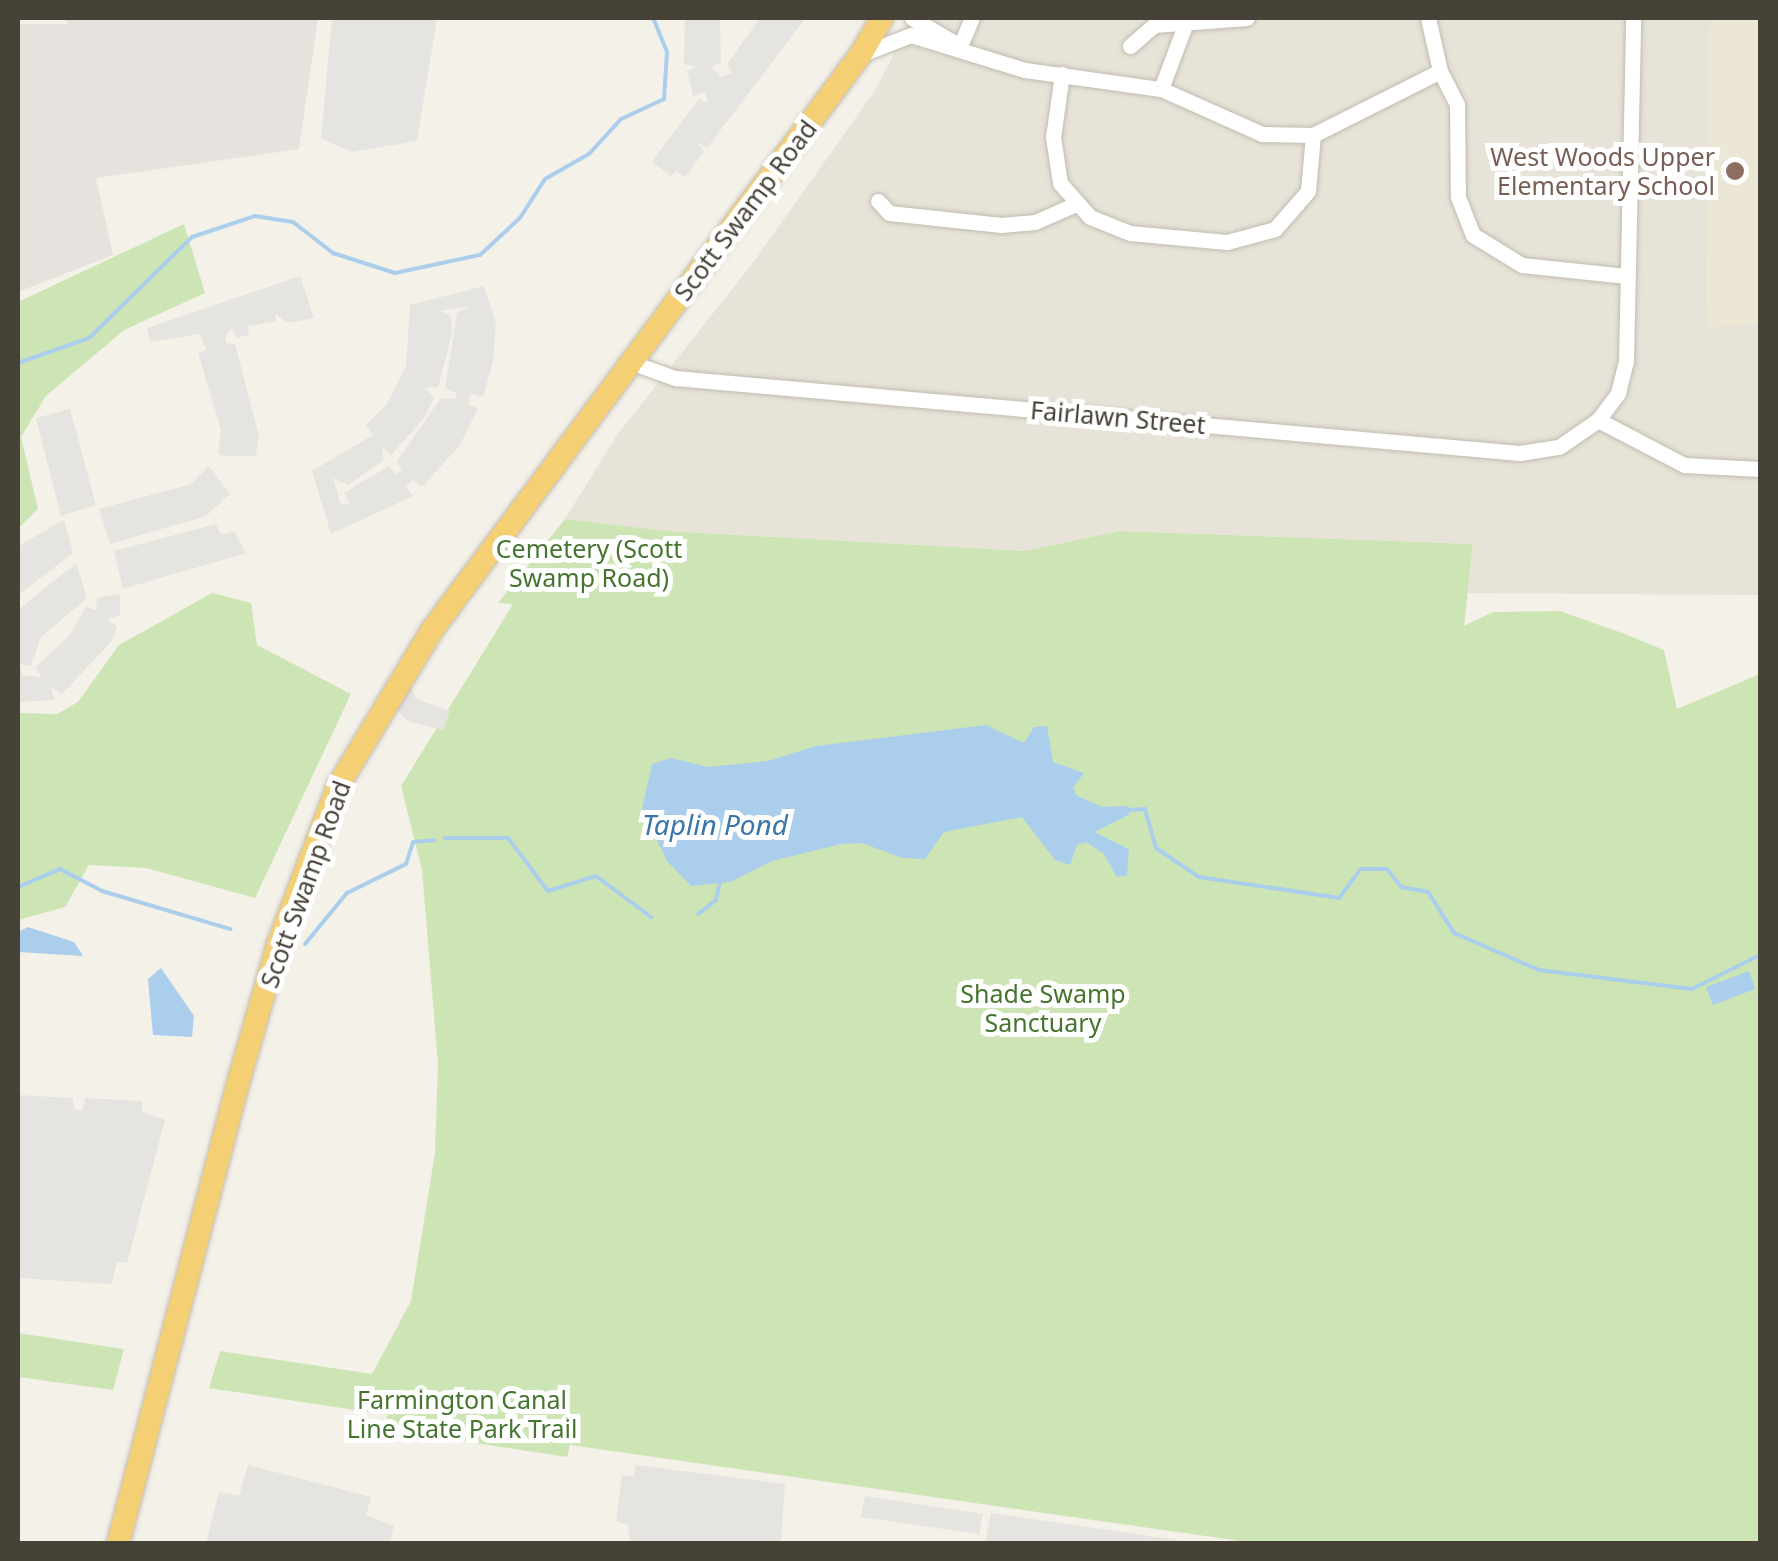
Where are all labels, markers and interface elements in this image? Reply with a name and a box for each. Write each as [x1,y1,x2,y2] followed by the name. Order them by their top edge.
[667,114,823,306] street label: Scott Swamp Road
[1490,142,1715,201] place label: West Woods Upper Elementary School
[1724,160,1746,182] marker: West Woods Upper Elementary School
[1029,394,1207,440] street label: Fairlawn Street
[496,534,682,593] park label: Cemetery (Scott Swamp Road)
[254,776,356,992] street label: Scott Swamp Road
[642,807,788,841] water label: Taplin Pond
[960,979,1126,1038] park label: Shade Swamp Sanctuary
[347,1385,577,1444] park label: Farmington Canal Line State Park Trail

